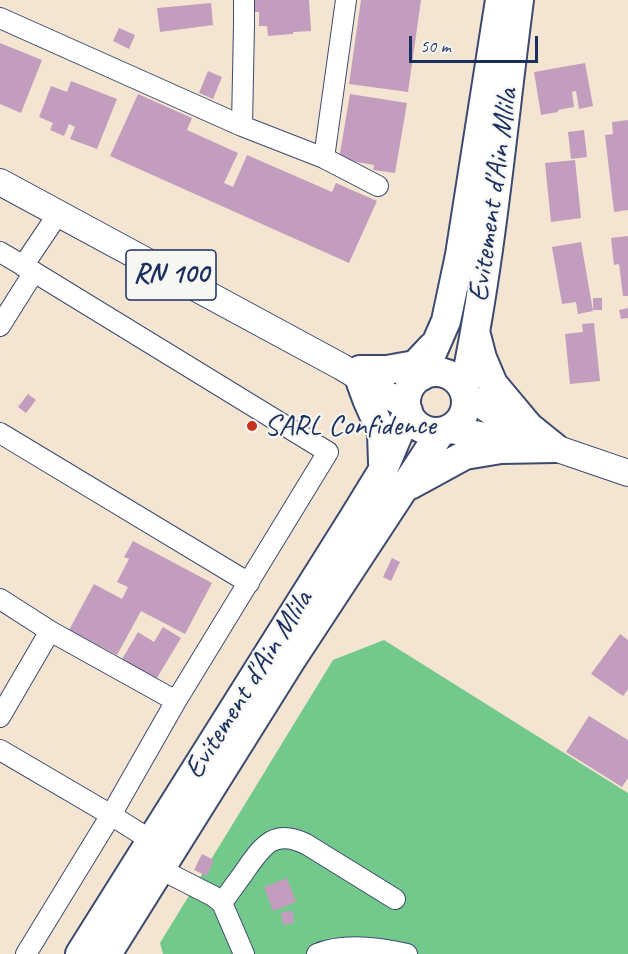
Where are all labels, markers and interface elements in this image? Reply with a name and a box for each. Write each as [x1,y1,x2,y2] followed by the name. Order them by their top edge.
[412,24,541,62] scale bar
[420,35,451,57] text: 50 m
[461,86,527,304] street label: Evitement d'Ain Mlila
[126,250,216,300] road number: RN 100
[264,408,436,444] place label: SARL Confidence
[245,419,259,433] marker: SARL Confidence
[177,584,321,786] street label: Evitement d'Ain Mlila

